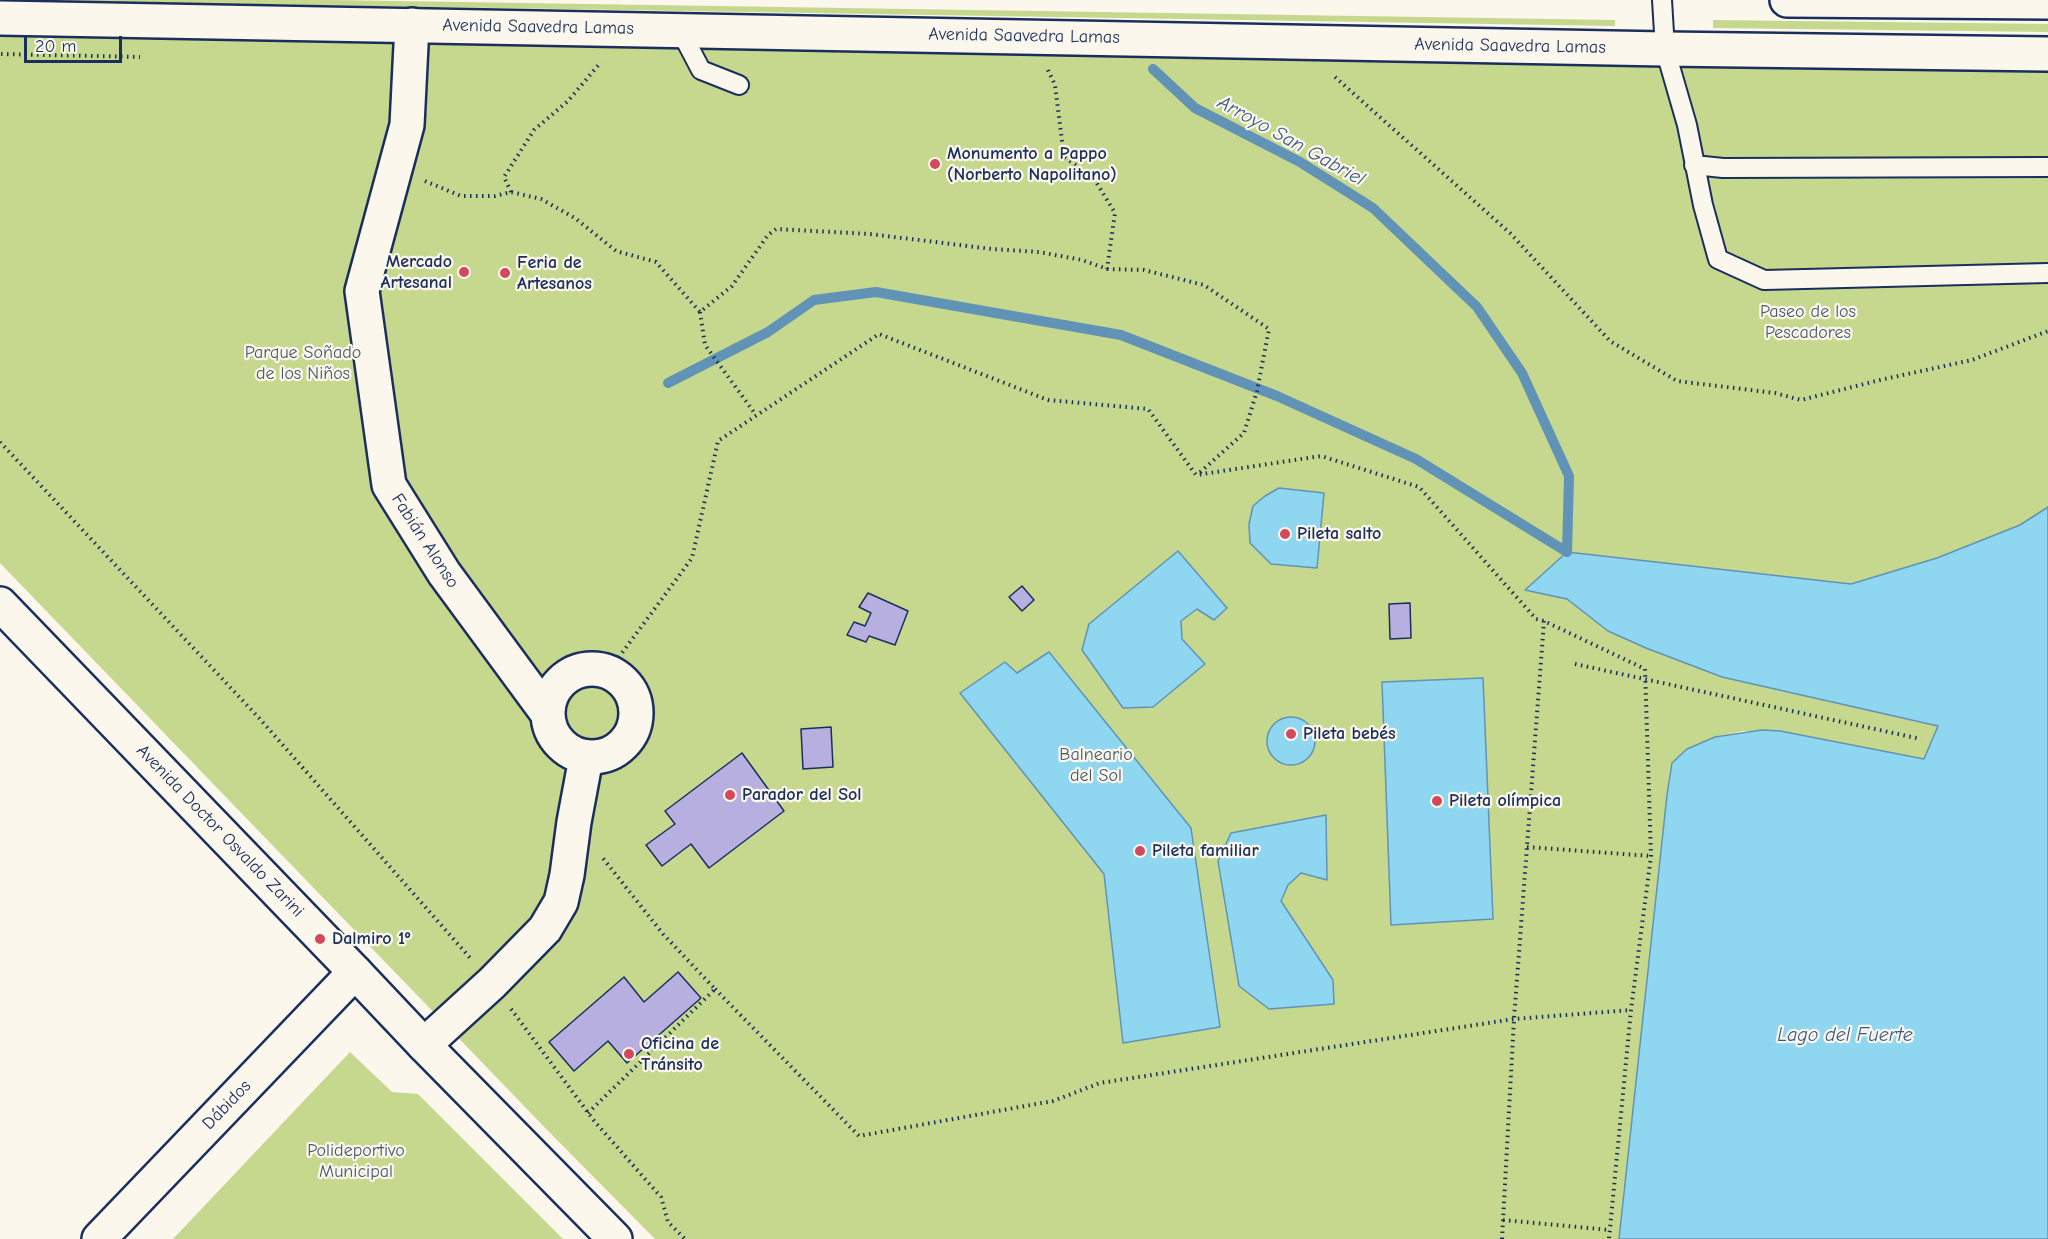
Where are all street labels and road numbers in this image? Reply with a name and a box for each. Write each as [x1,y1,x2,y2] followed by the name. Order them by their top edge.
[442,15,634,39] street label: Avenida Saavedra Lamas
[928,24,1120,48] street label: Avenida Saavedra Lamas
[1414,34,1606,58] street label: Avenida Saavedra Lamas
[386,490,464,592] street label: Fabián Alonso
[132,740,308,922] street label: Avenida Doctor Osvaldo Zarini
[198,1076,256,1134] street label: Dábidos

